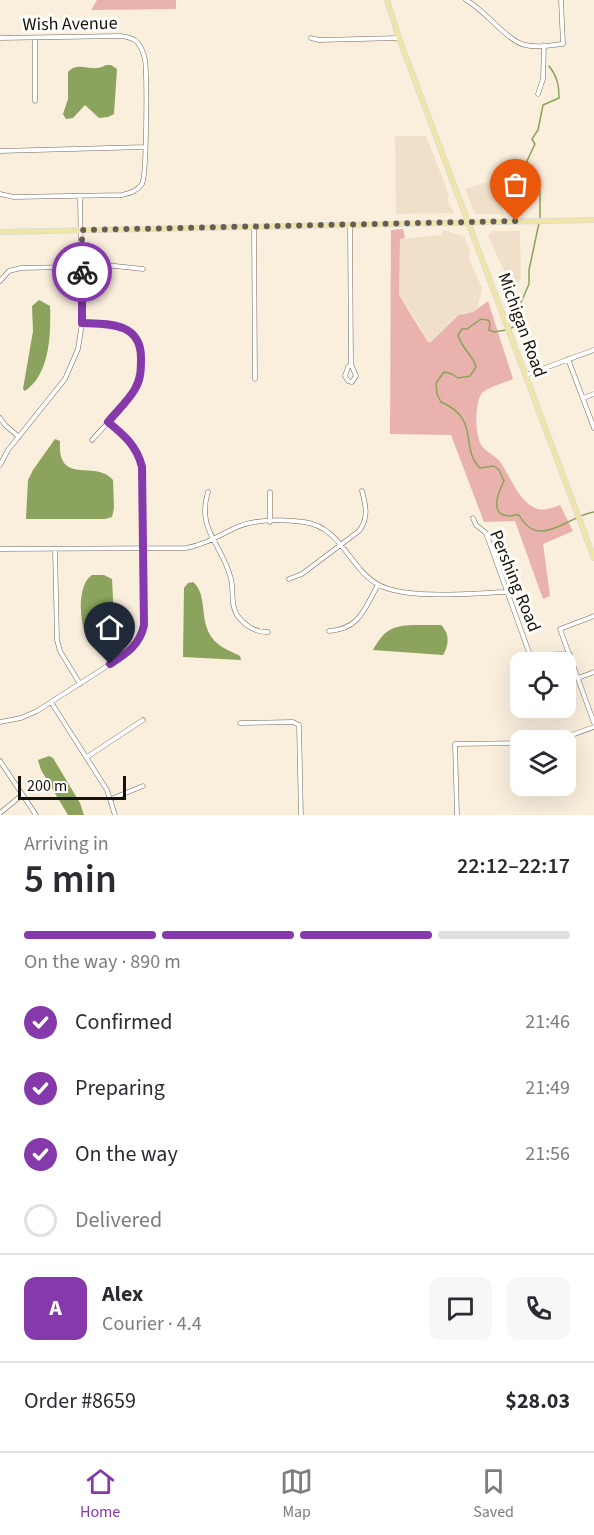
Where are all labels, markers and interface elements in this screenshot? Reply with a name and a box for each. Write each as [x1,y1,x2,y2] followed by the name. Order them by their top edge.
[22,11,118,37] street label: Wish Avenue
[490,159,541,221] pin
[499,168,532,201] icon: bag
[52,242,112,302] courier
[66,256,99,289] icon: bike
[491,269,553,381] street label: Michigan Road
[483,526,547,636] street label: Pershing Road
[84,602,135,664] pin
[93,611,126,644] icon: home
[510,652,576,796] map controls
[510,652,576,718] button: locate
[510,730,576,796] button: layers
[18,773,126,800] scale bar
[27,775,67,797] text: 200 m
[24,830,109,858] text: Arriving in
[457,850,570,882] text: 22:12–22:17
[24,852,117,908] text: 5 min
[24,948,181,976] text: On the way · 890 m
[24,1006,57,1039] icon: check
[75,1006,172,1038] text: Confirmed
[525,1008,570,1036] text: 21:46
[24,1072,57,1105] icon: check
[75,1072,165,1104] text: Preparing
[525,1074,570,1102] text: 21:49
[24,1138,57,1171] icon: check
[75,1138,178,1170] text: On the way
[525,1140,570,1168] text: 21:56
[75,1204,162,1236] text: Delivered
[429,1277,492,1340] button: chat
[507,1277,570,1340] button: phone
[102,1278,143,1310] text: Alex
[49,1292,62,1324] text: A
[102,1310,202,1338] text: Courier · 4.4
[24,1385,136,1417] text: Order #8659
[505,1385,570,1417] text: $28.03
[80,1465,120,1523] tab: Home
[280,1465,313,1523] tab: Map
[473,1465,514,1523] tab: Saved

